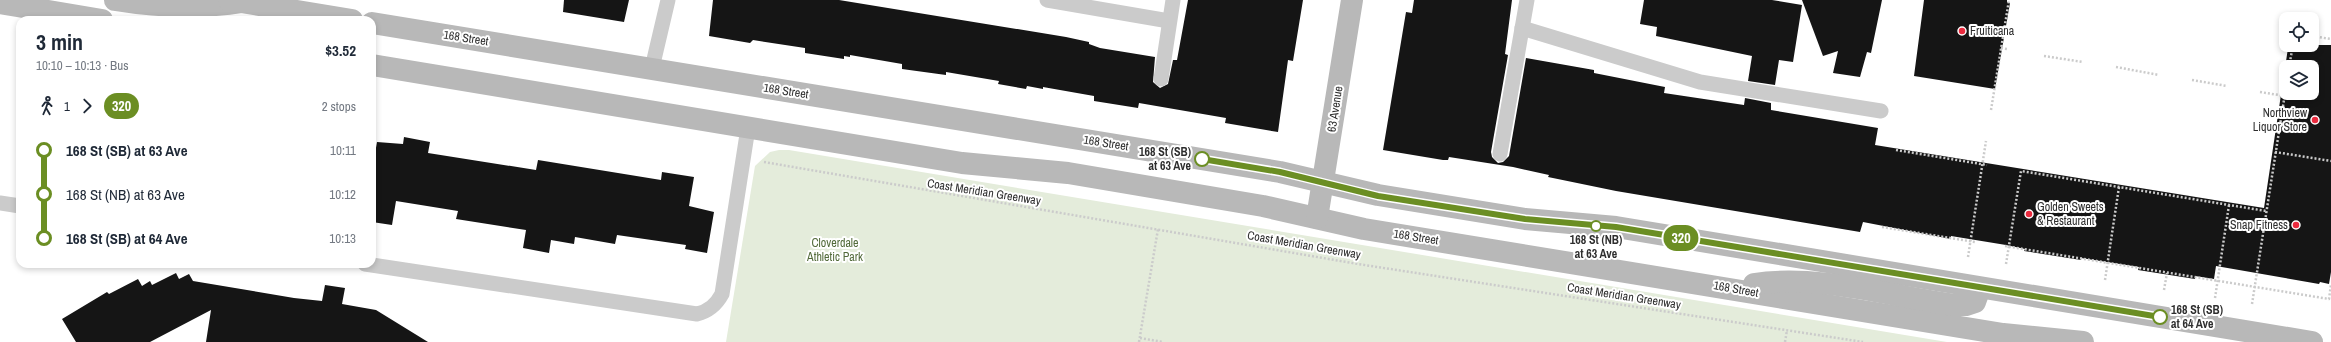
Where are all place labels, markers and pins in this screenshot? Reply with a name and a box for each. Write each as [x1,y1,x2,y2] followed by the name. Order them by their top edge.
[1970,23,2015,39] place label: Fruiticana
[1957,26,1967,36] marker: Fruiticana
[2253,105,2308,135] place label: Northview Liquor Store
[2310,115,2320,125] marker: Northview Liquor Store
[1139,144,1192,174] place label: 168 St (SB) at 63 Ave
[1194,151,1210,167] marker: 168 St (SB) at 63 Ave
[2037,199,2104,229] place label: Golden Sweets & Restaurant
[2024,209,2034,219] marker: Golden Sweets & Restaurant
[2230,217,2288,233] place label: Snap Fitness
[1590,220,1602,232] marker: 168 St (NB) at 63 Ave
[2291,220,2301,230] marker: Snap Fitness
[1570,232,1622,262] place label: 168 St (NB) at 63 Ave
[2171,302,2223,332] place label: 168 St (SB) at 64 Ave
[2152,309,2168,325] marker: 168 St (SB) at 64 Ave

